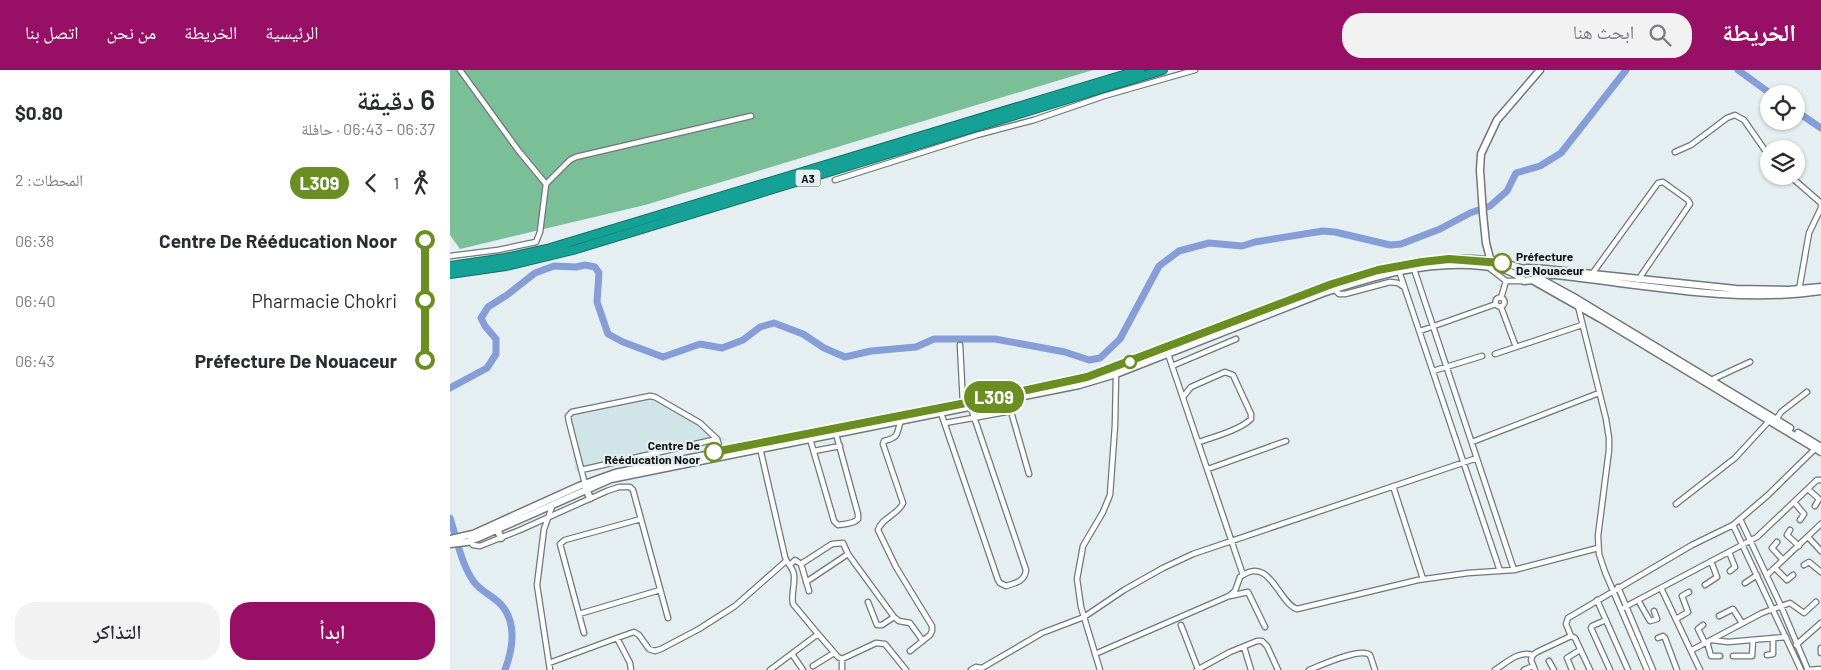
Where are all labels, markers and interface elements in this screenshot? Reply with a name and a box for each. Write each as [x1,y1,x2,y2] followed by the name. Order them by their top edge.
[1342,13,1692,58] search box
[1722,17,1796,46] text: الخريطة
[1573,20,1634,43] text: ابحث هنا
[25,21,78,43] text: اتصل بنا
[106,21,156,43] text: من نحن
[184,21,237,43] text: الخريطة
[265,21,319,43] text: الرئيسية
[1646,21,1674,49] icon: search
[356,82,435,116] text: 6 دقيقة
[1760,85,1805,185] map controls
[1760,85,1805,130] button: locate
[15,101,63,124] text: $0.80
[301,119,435,138] text: 06:37 – 06:43 · حافلة
[1760,140,1805,185] button: layers
[357,169,385,197] icon: back
[407,169,435,197] icon: walk
[15,170,83,189] text: المحطات: 2
[796,170,820,186] road number: A3
[300,172,339,194] text: L309
[393,173,399,192] text: 1
[159,229,397,252] text: Centre De Rééducation Noor
[15,231,54,250] text: 06:38
[1516,249,1584,277] place label: Préfecture De Nouaceur
[1492,253,1512,273] marker: Préfecture De Nouaceur
[252,289,397,312] text: Pharmacie Chokri
[15,291,56,310] text: 06:40
[195,349,397,372] text: Préfecture De Nouaceur
[15,351,55,370] text: 06:43
[1123,355,1137,369] unlabelled marker
[959,381,1029,413] line badge: L309
[974,386,1014,408] text: L309
[604,438,700,466] place label: Centre De Rééducation Noor
[704,442,724,462] marker: Centre De Rééducation Noor
[15,602,220,660] button: التذاكر
[230,602,435,660] button: ابدأ

